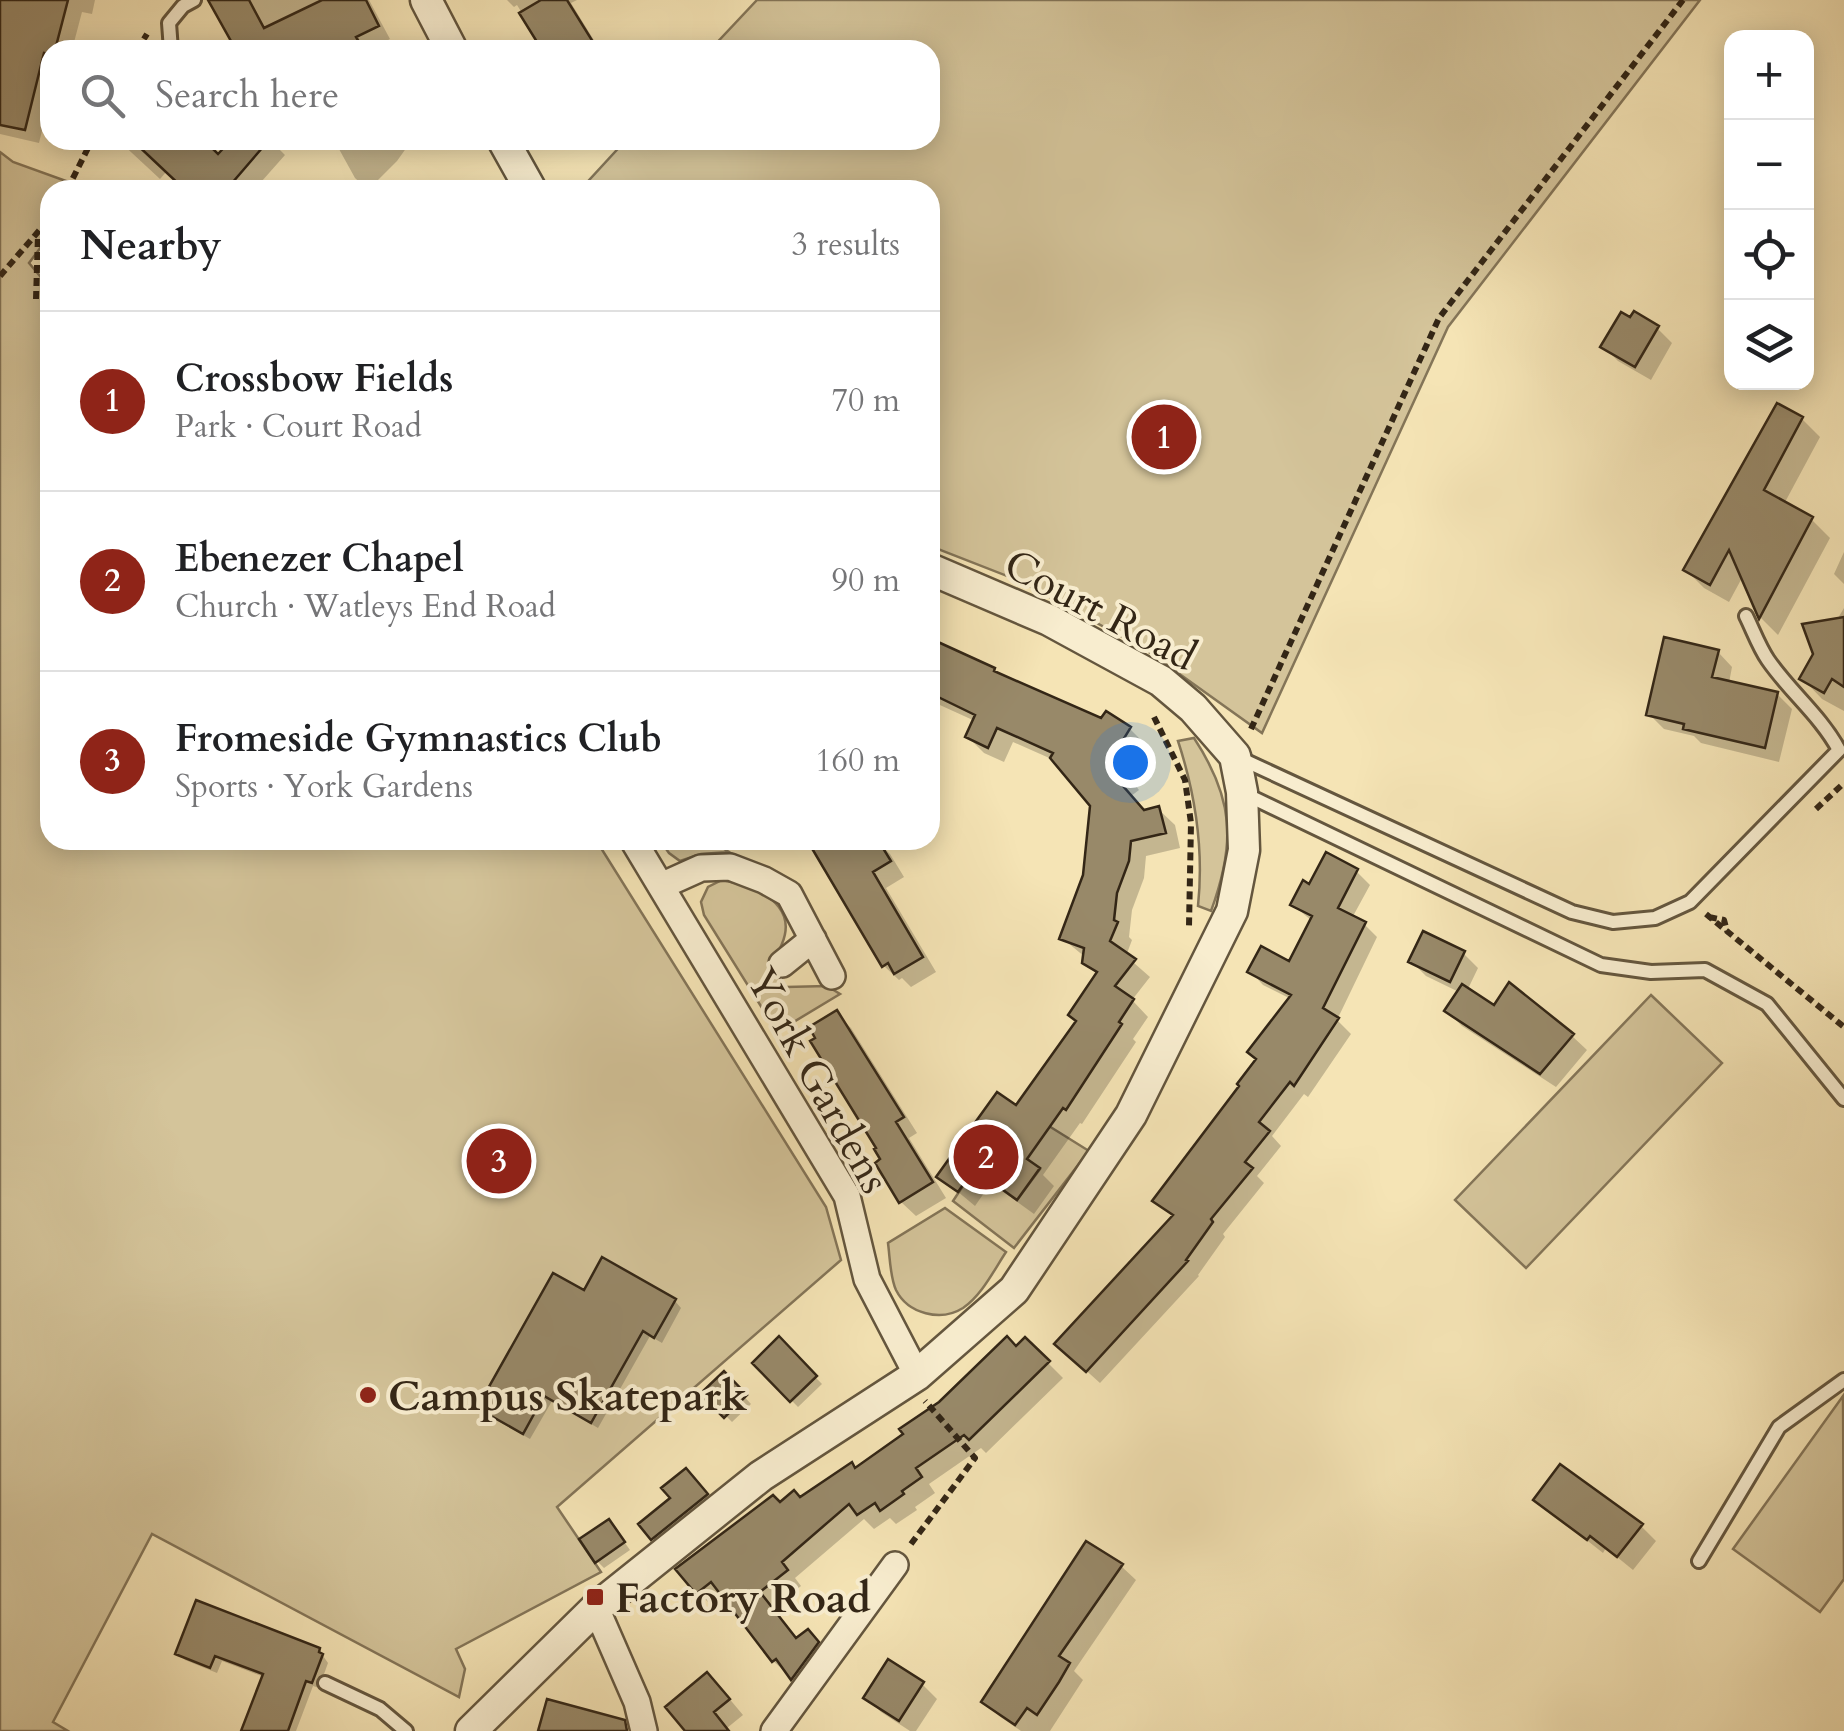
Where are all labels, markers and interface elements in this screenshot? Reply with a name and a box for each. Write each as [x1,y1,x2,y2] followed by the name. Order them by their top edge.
[1724,30,1814,390] map controls
[1724,30,1814,120] button: +
[40,40,940,150] search box
[75,68,130,123] icon: search
[155,69,339,121] text: Search here
[1724,120,1814,210] button: −
[1724,210,1814,300] button: locate
[80,217,222,274] text: Nearby
[792,223,900,267] text: 3 results
[1724,300,1814,390] button: layers
[175,353,453,405] text: Crossbow Fields
[104,379,121,423] text: 1
[832,379,900,423] text: 70 m
[1132,400,1196,474] pin: 1
[175,405,422,449] text: Park · Court Road
[175,533,464,585] text: Ebenezer Chapel
[994,536,1206,685] street label: Court Road
[104,559,121,603] text: 2
[832,559,900,603] text: 90 m
[175,585,556,629] text: Church · Watleys End Road
[175,713,662,765] text: Fromeside Gymnastics Club
[1105,737,1156,788] your location
[104,739,121,783] text: 3
[815,739,900,783] text: 160 m
[175,765,473,809] text: Sports · York Gardens
[732,958,903,1204] street label: York Gardens
[954,1120,1018,1194] pin: 2
[466,1124,532,1198] pin: 3
[388,1368,747,1425] place label: Campus Skatepark
[357,1384,379,1406] marker: Campus Skatepark
[615,1570,871,1627] place label: Factory Road
[584,1586,606,1608] marker: Factory Road

